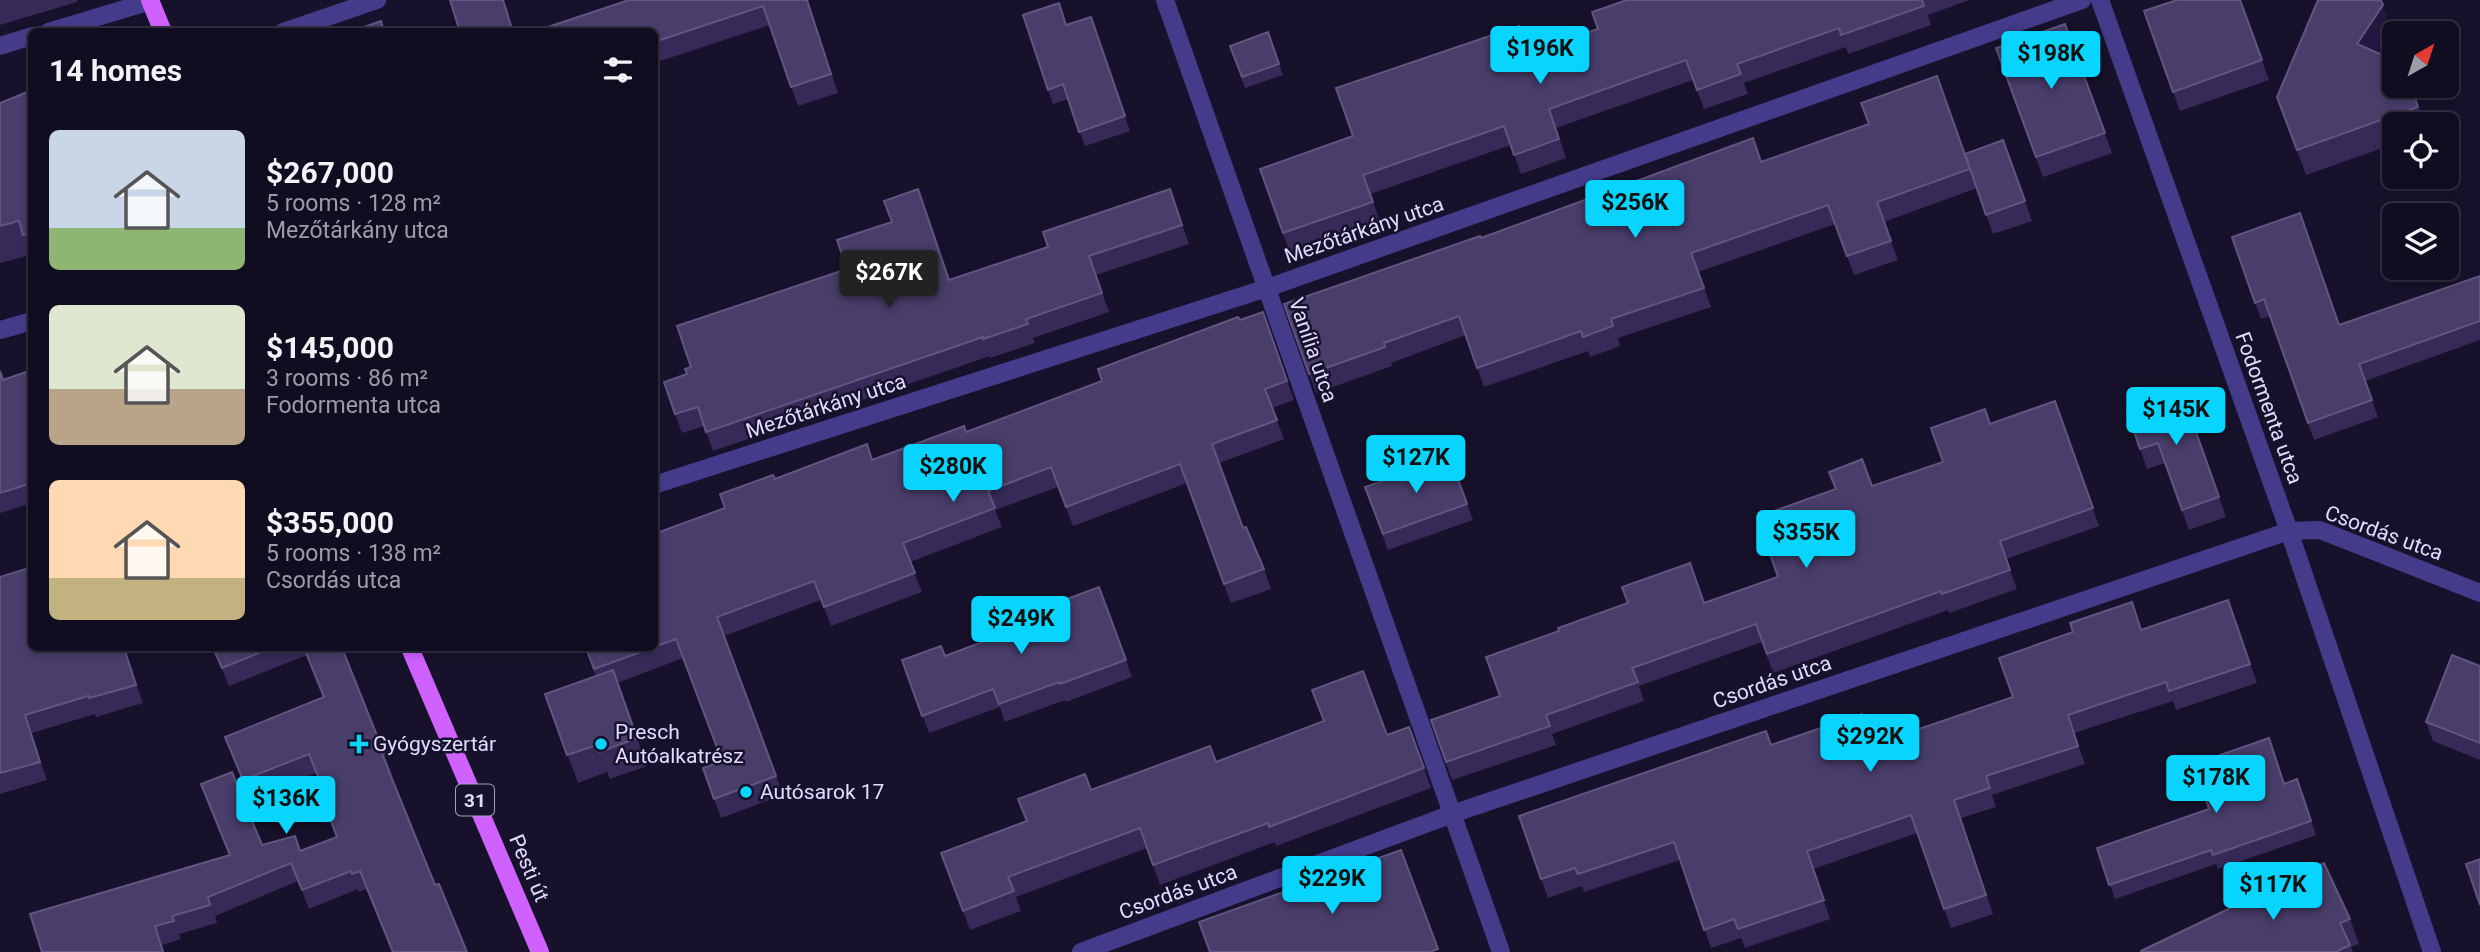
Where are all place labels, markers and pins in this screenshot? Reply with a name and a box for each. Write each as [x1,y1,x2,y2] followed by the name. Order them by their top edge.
[1491,27,1589,86] pin: $196K
[2002,32,2100,91] pin: $198K
[1586,180,1684,240] pin: $256K
[840,250,938,310] pin: $267K
[2127,388,2225,447] pin: $145K
[1367,435,1465,495] pin: $127K
[904,444,1002,504] pin: $280K
[1757,510,1855,570] pin: $355K
[972,596,1070,656] pin: $249K
[1821,714,1919,774] pin: $292K
[615,720,744,768] place label: Presch Autóalkatrész
[373,732,496,756] place label: Gyógyszertár
[351,736,367,752] marker: Gyógyszertár
[593,736,609,752] marker: Presch Autóalkatrész
[2167,756,2265,815] pin: $178K
[237,776,335,836] pin: $136K
[760,780,884,804] place label: Autósarok 17
[738,784,754,800] marker: Autósarok 17
[1283,856,1381,916] pin: $229K
[2224,862,2322,922] pin: $117K

